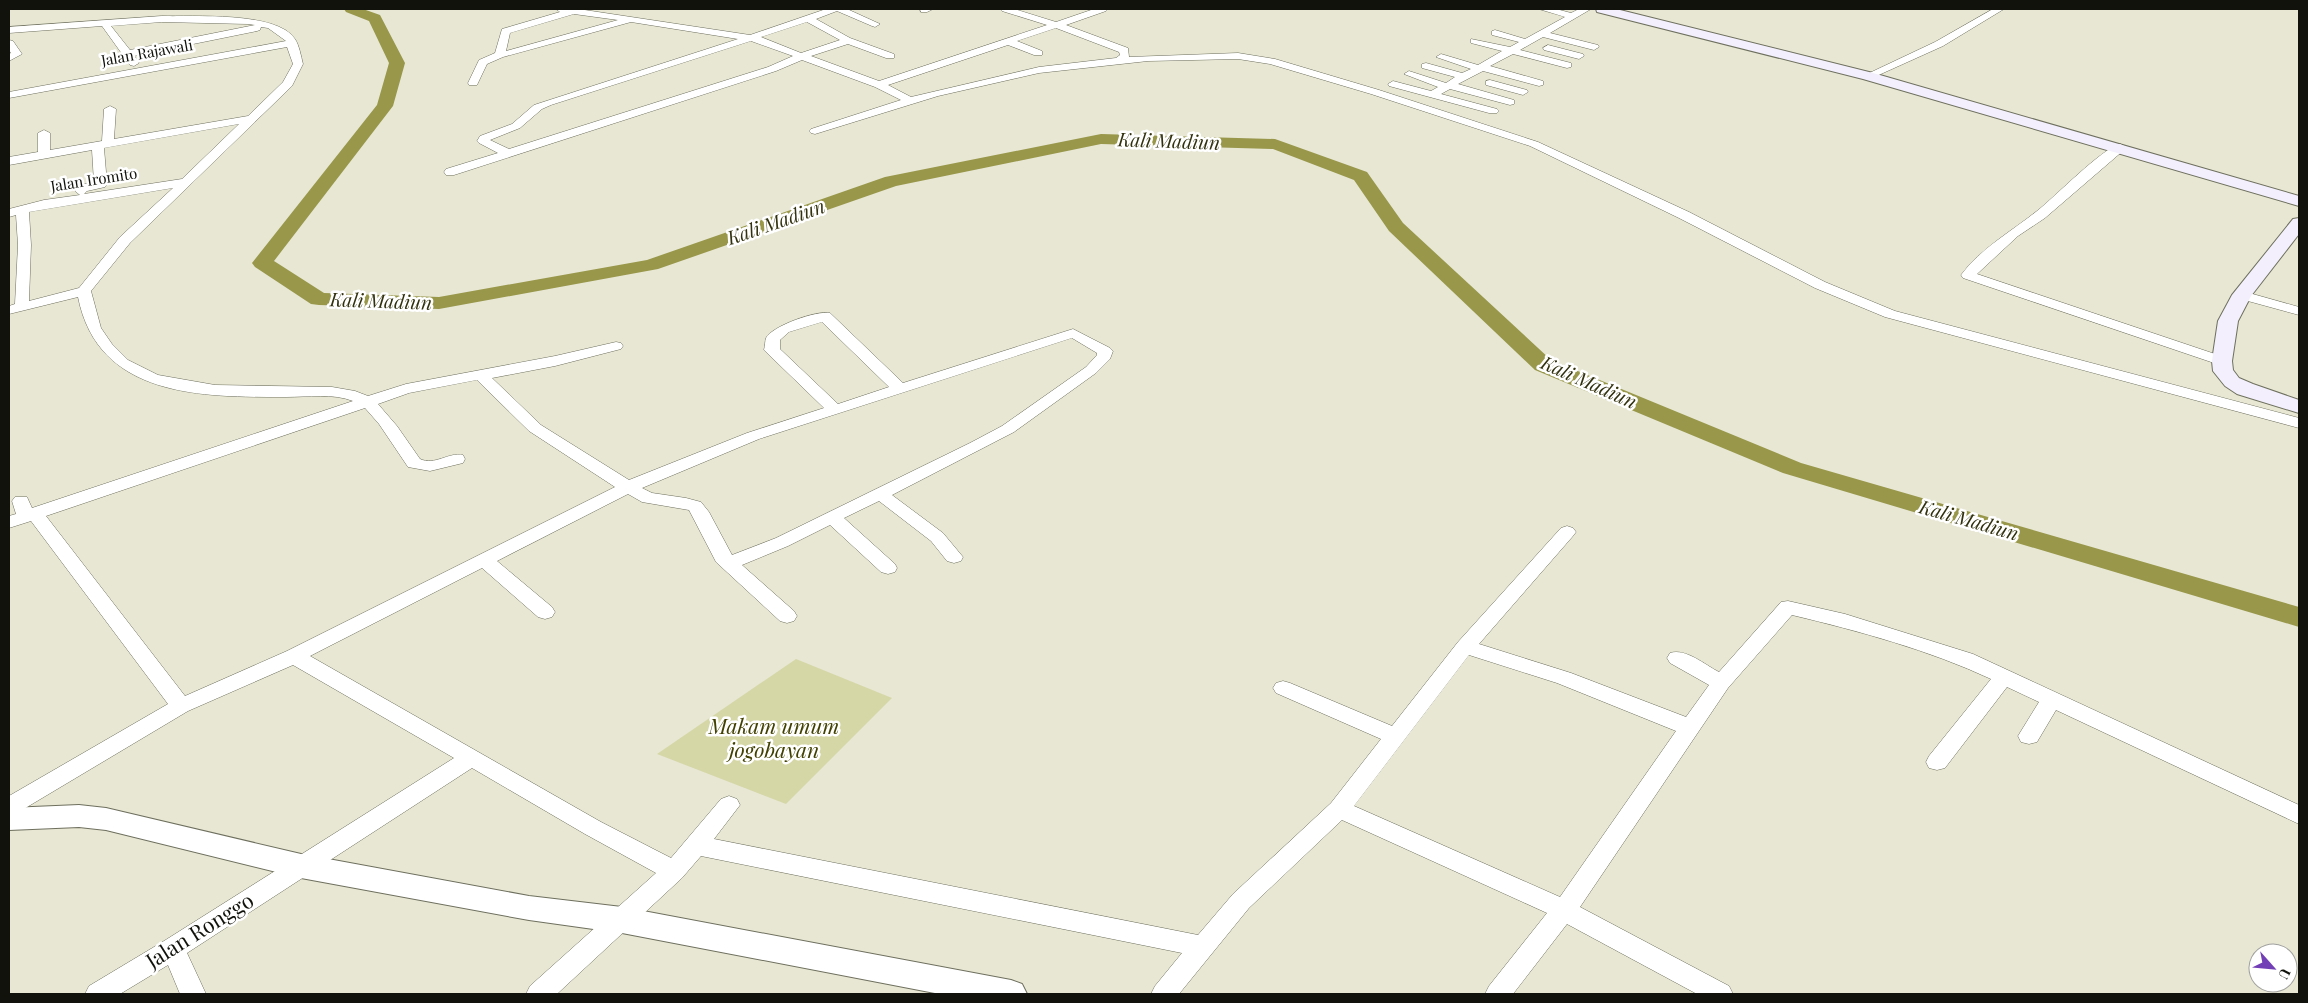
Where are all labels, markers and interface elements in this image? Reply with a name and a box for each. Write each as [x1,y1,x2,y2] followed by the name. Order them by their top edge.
[98,34,195,70] street label: Jalan Rajawali
[1117,125,1220,155] water label: Kali Madiun
[48,162,139,196] street label: Jalan Iromito
[722,192,828,250] water label: Kali Madiun
[329,285,432,315] water label: Kali Madiun
[1537,348,1641,414] water label: Kali Madiun
[1916,492,2022,546] water label: Kali Madiun
[708,711,839,763] park label: Makam umum jogobayan
[139,885,258,974] street label: Jalan Ronggo
[2248,943,2298,993] north arrow
[2274,966,2296,983] text: U

